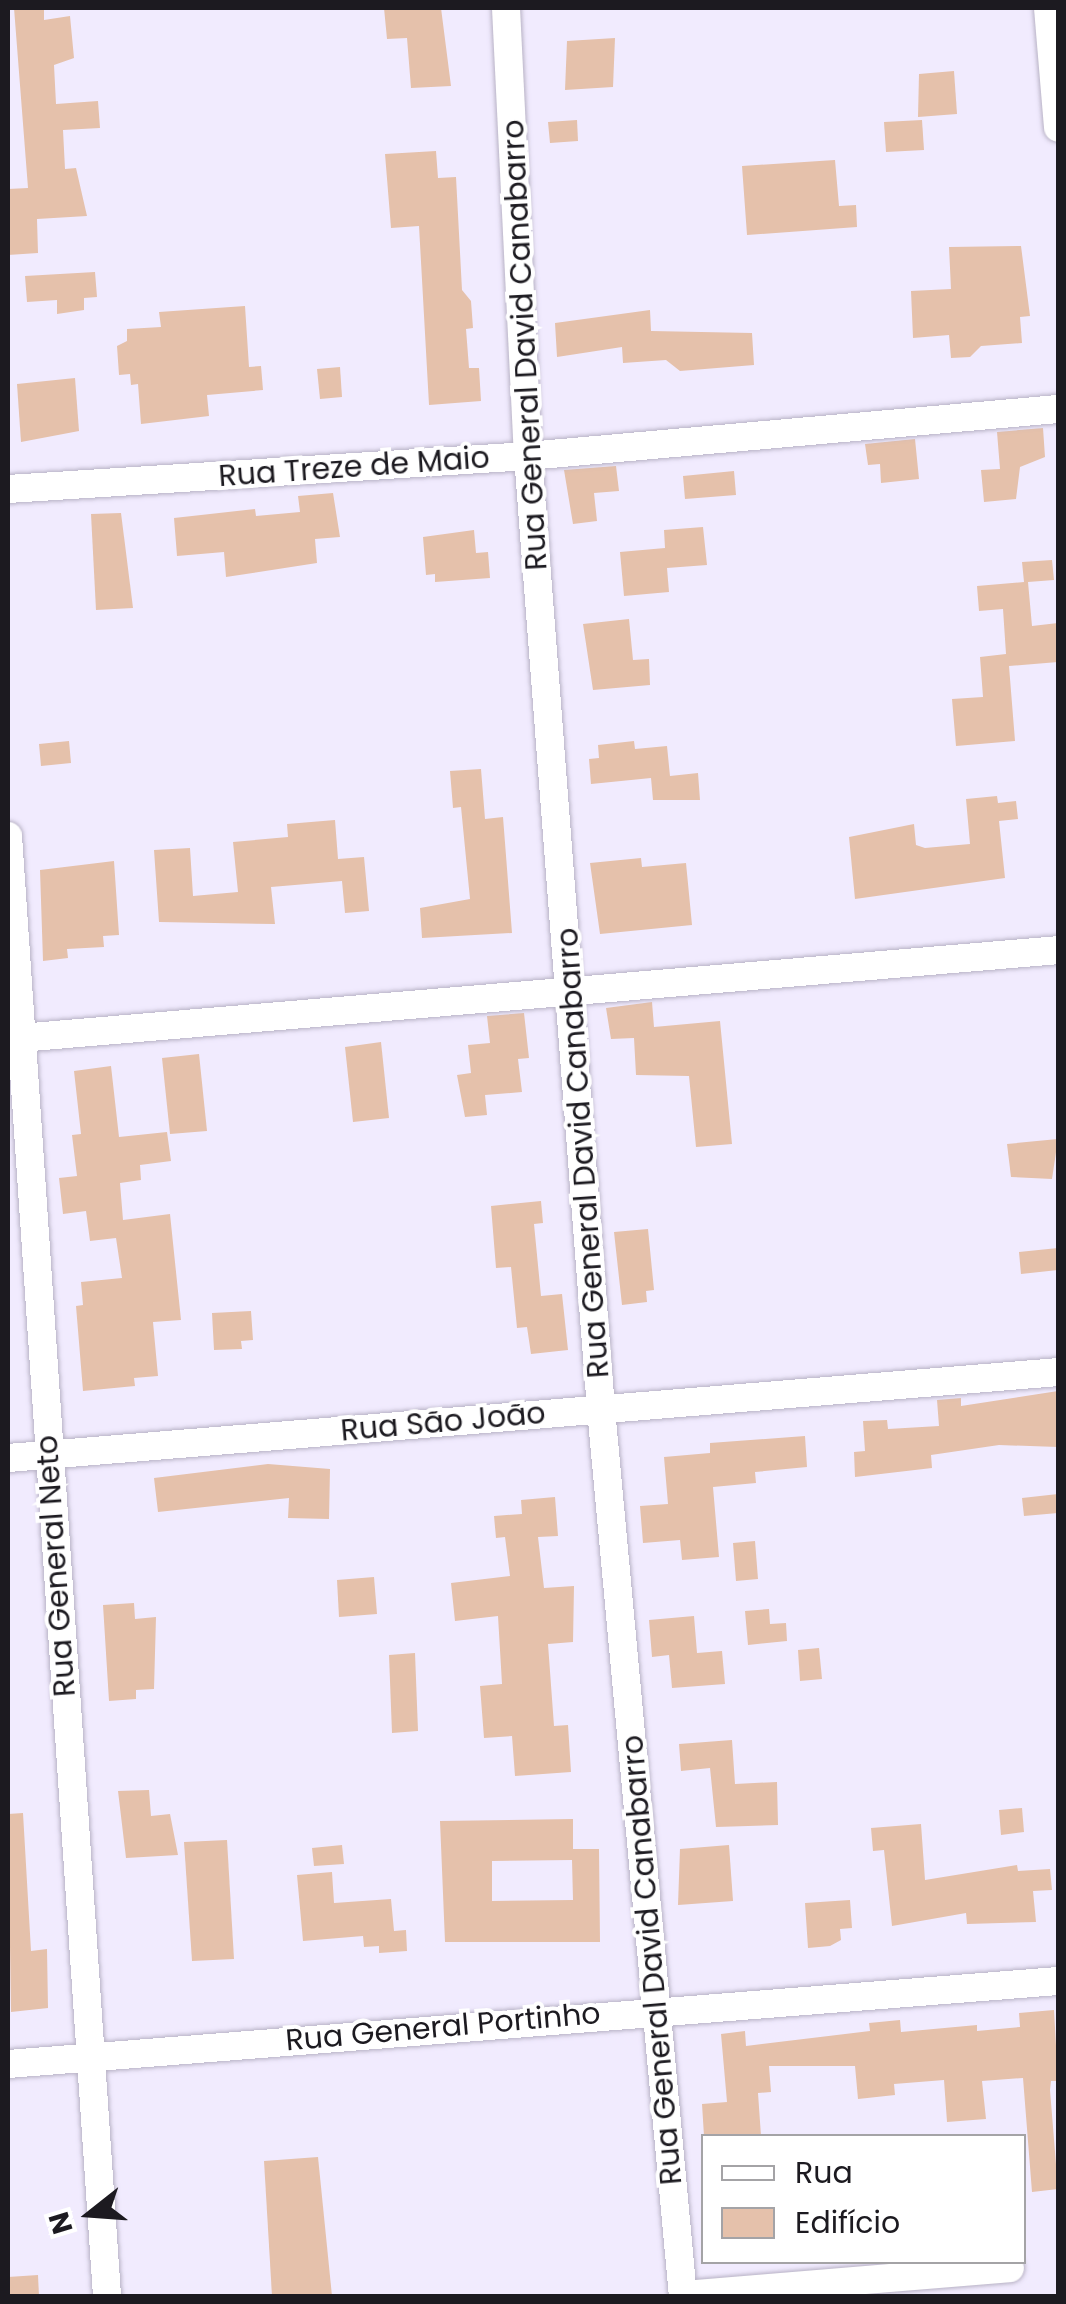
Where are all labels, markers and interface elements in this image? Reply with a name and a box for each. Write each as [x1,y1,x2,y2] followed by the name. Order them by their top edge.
[495,119,555,571] street label: Rua General David Canabarro
[217,440,491,494] street label: Rua Treze de Maio
[549,927,617,1379] street label: Rua General David Canabarro
[339,1395,547,1449] street label: Rua São João
[29,1434,83,1698] street label: Rua General Neto
[614,1734,690,2186] street label: Rua General David Canabarro
[284,1995,602,2059] street label: Rua General Portinho
[701,2134,1026,2264] legend
[795,2151,853,2194] text: Rua
[40,2164,140,2264] north arrow
[795,2201,900,2244] text: Edifício
[39,2207,83,2239] text: N

